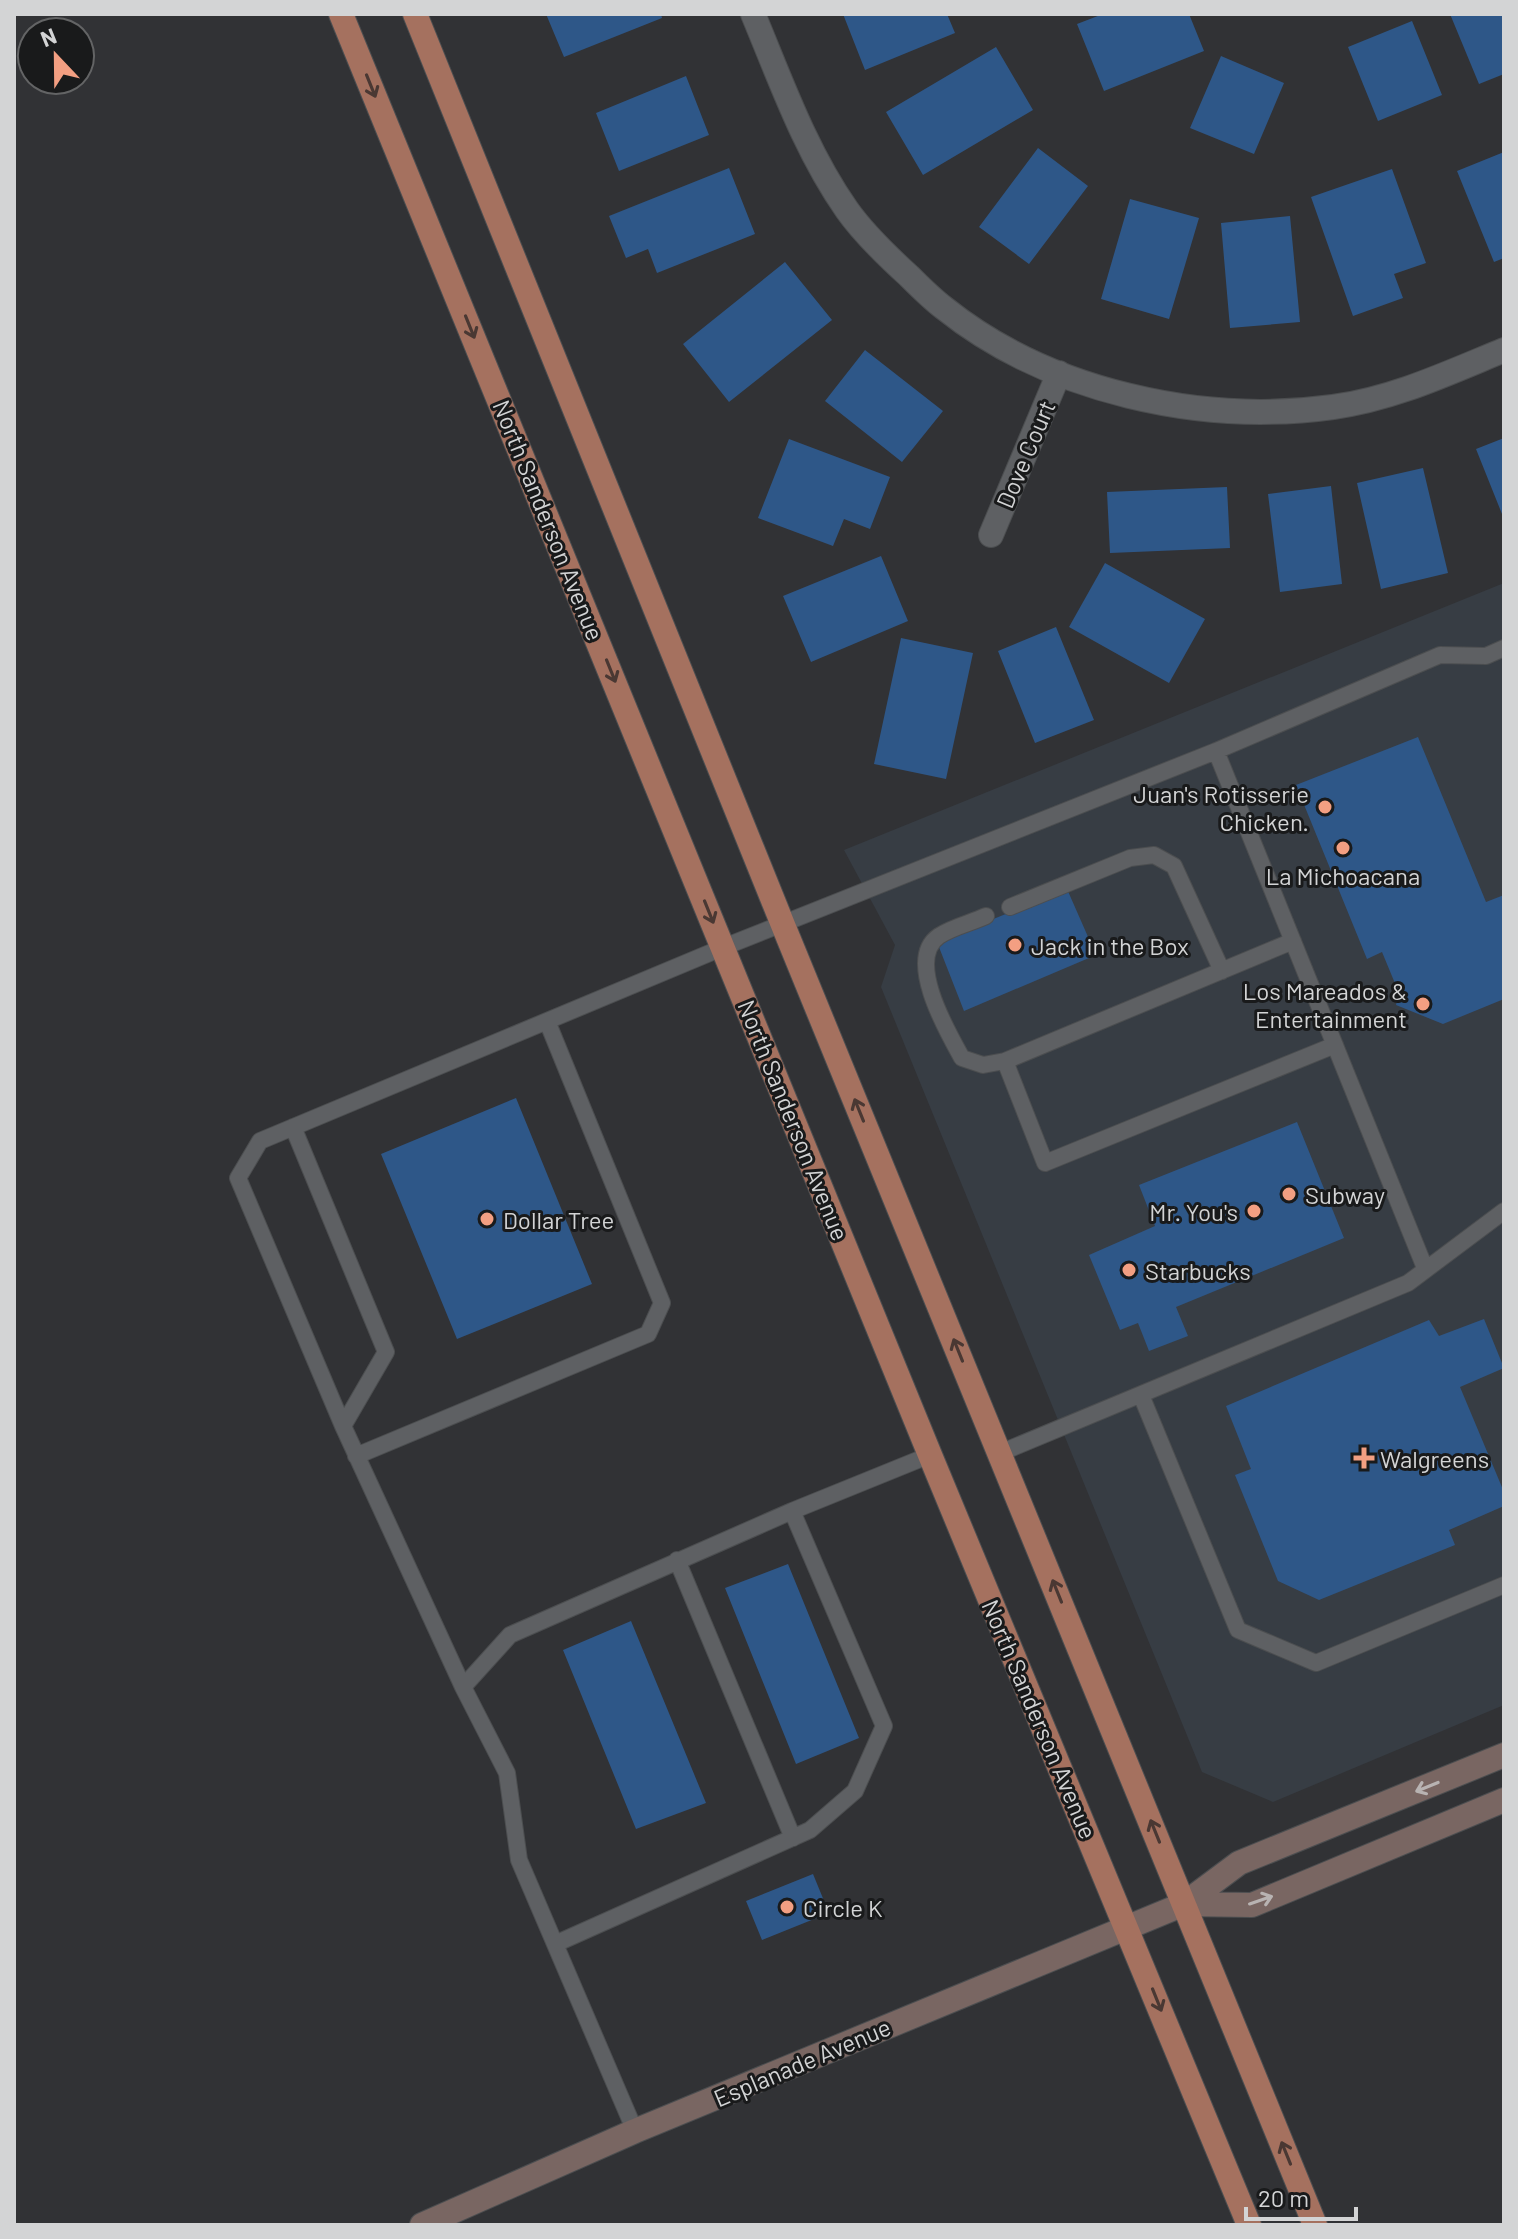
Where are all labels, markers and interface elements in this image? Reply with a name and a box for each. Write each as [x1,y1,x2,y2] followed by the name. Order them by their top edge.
[16,16,96,96] north arrow
[36,22,60,51] text: N
[365,73,379,98] one-way arrow
[463,314,478,339] one-way arrow
[487,395,611,645] street label: North Sanderson Avenue
[989,396,1061,512] street label: Dove Court
[604,658,619,683] one-way arrow
[1133,779,1309,836] place label: Juan's Rotisserie Chicken.
[1316,798,1334,816] marker: Juan's Rotisserie Chicken.
[1334,839,1352,857] marker: La Michoacana
[1266,861,1420,890] place label: La Michoacana
[703,899,717,924] one-way arrow
[1031,931,1189,960] place label: Jack in the Box
[1006,936,1024,954] marker: Jack in the Box
[1243,976,1407,1033] place label: Los Mareados & Entertainment
[732,995,856,1245] street label: North Sanderson Avenue
[1414,995,1432,1013] marker: Los Mareados & Entertainment
[851,1098,865,1123] one-way arrow
[1305,1180,1385,1209] place label: Subway
[1280,1185,1298,1203] marker: Subway
[1149,1197,1238,1226] place label: Mr. You's
[1245,1202,1263,1220] marker: Mr. You's
[503,1205,614,1234] place label: Dollar Tree
[478,1210,496,1228] marker: Dollar Tree
[1145,1256,1251,1285] place label: Starbucks
[1120,1261,1138,1279] marker: Starbucks
[950,1338,964,1363] one-way arrow
[1380,1444,1489,1473] place label: Walgreens
[1355,1449,1373,1467] marker: Walgreens
[1048,1579,1063,1604] one-way arrow
[976,1595,1104,1843] street label: North Sanderson Avenue
[1415,1780,1440,1795] one-way arrow
[1146,1819,1161,1844] one-way arrow
[1248,1892,1273,1906] one-way arrow
[803,1893,883,1922] place label: Circle K
[778,1898,796,1916] marker: Circle K
[1150,1987,1165,2012] one-way arrow
[709,2012,895,2112] street label: Esplanade Avenue
[1278,2141,1292,2166] one-way arrow
[1246,2171,1356,2221] scale bar
[1258,2183,1309,2212] text: 20 m

